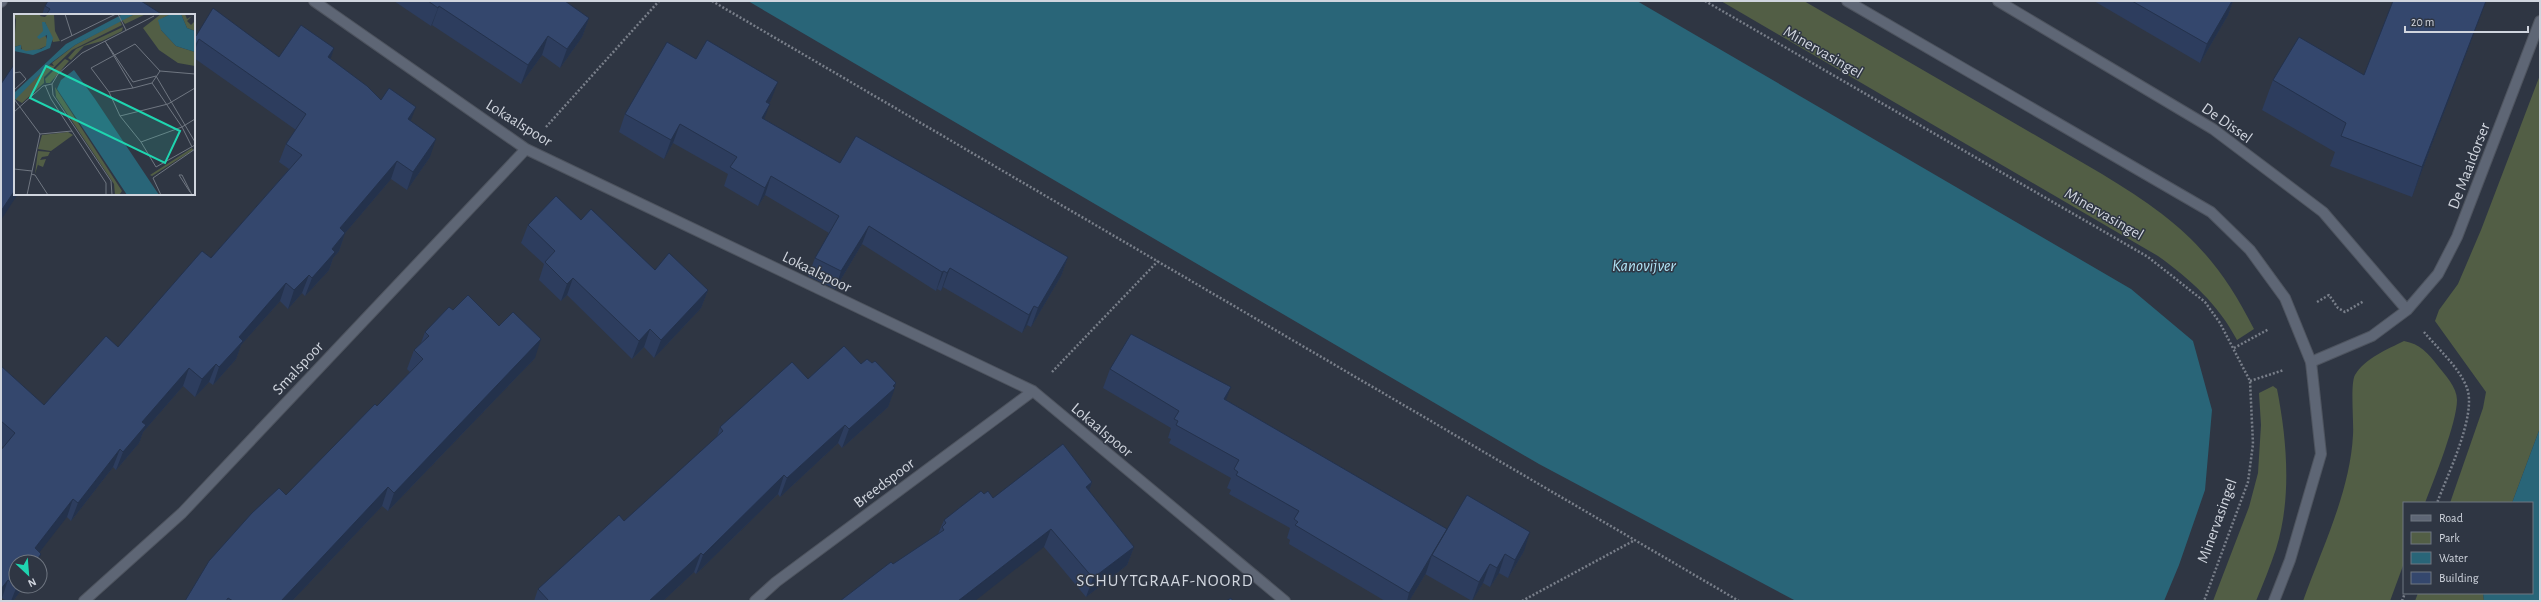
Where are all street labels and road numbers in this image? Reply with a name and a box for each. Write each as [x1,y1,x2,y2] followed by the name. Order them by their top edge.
[1781,23,1865,81] street label: Minervasingel
[483,96,556,150] street label: Lokaalspoor
[2199,100,2255,146] street label: De Dissel
[2445,120,2493,211] street label: De Maaidorser
[2062,185,2146,243] street label: Minervasingel
[780,248,855,296] street label: Lokaalspoor
[270,338,327,398] street label: Smalspoor
[1068,400,1136,461] street label: Lokaalspoor
[851,455,918,511] street label: Breedspoor
[2194,477,2240,565] street label: Minervasingel

